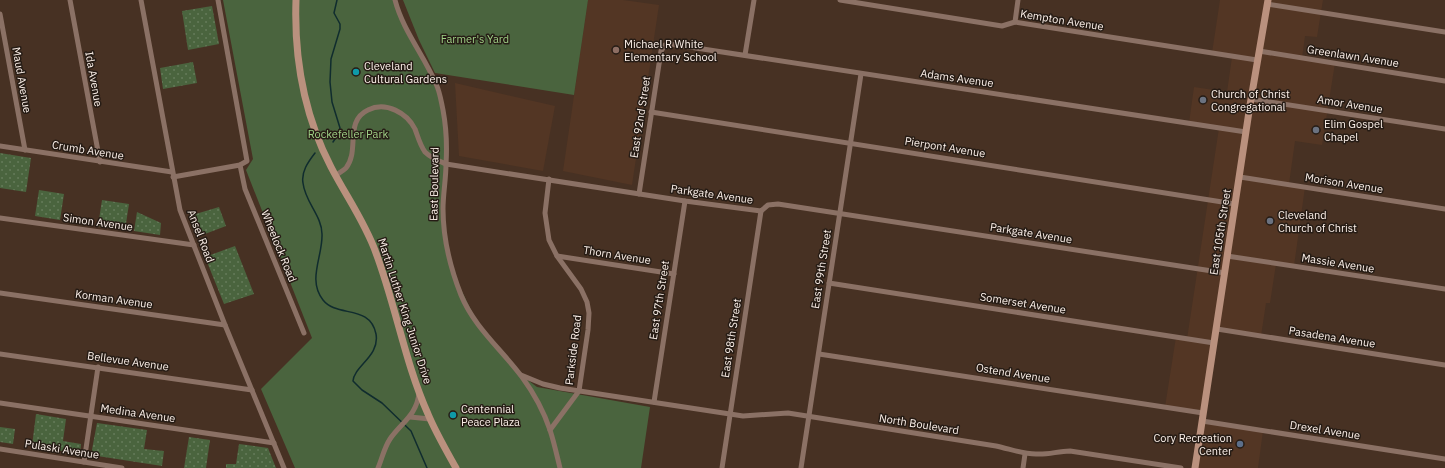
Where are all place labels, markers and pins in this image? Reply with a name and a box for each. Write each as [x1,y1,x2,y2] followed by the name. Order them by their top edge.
[624,37,717,64] place label: Michael R White Elementary School
[611,45,621,55] marker: Michael R White Elementary School
[364,59,447,86] place label: Cleveland Cultural Gardens
[351,67,361,77] marker: Cleveland Cultural Gardens
[1211,87,1290,114] place label: Church of Christ Congregational
[1198,95,1208,105] marker: Church of Christ Congregational
[1324,117,1383,144] place label: Elim Gospel Chapel
[1311,125,1321,135] marker: Elim Gospel Chapel
[1278,208,1357,235] place label: Cleveland Church of Christ
[1265,216,1275,226] marker: Cleveland Church of Christ
[461,402,520,429] place label: Centennial Peace Plaza
[448,410,458,420] marker: Centennial Peace Plaza
[1153,431,1232,458] place label: Cory Recreation Center
[1235,439,1245,449] marker: Cory Recreation Center

